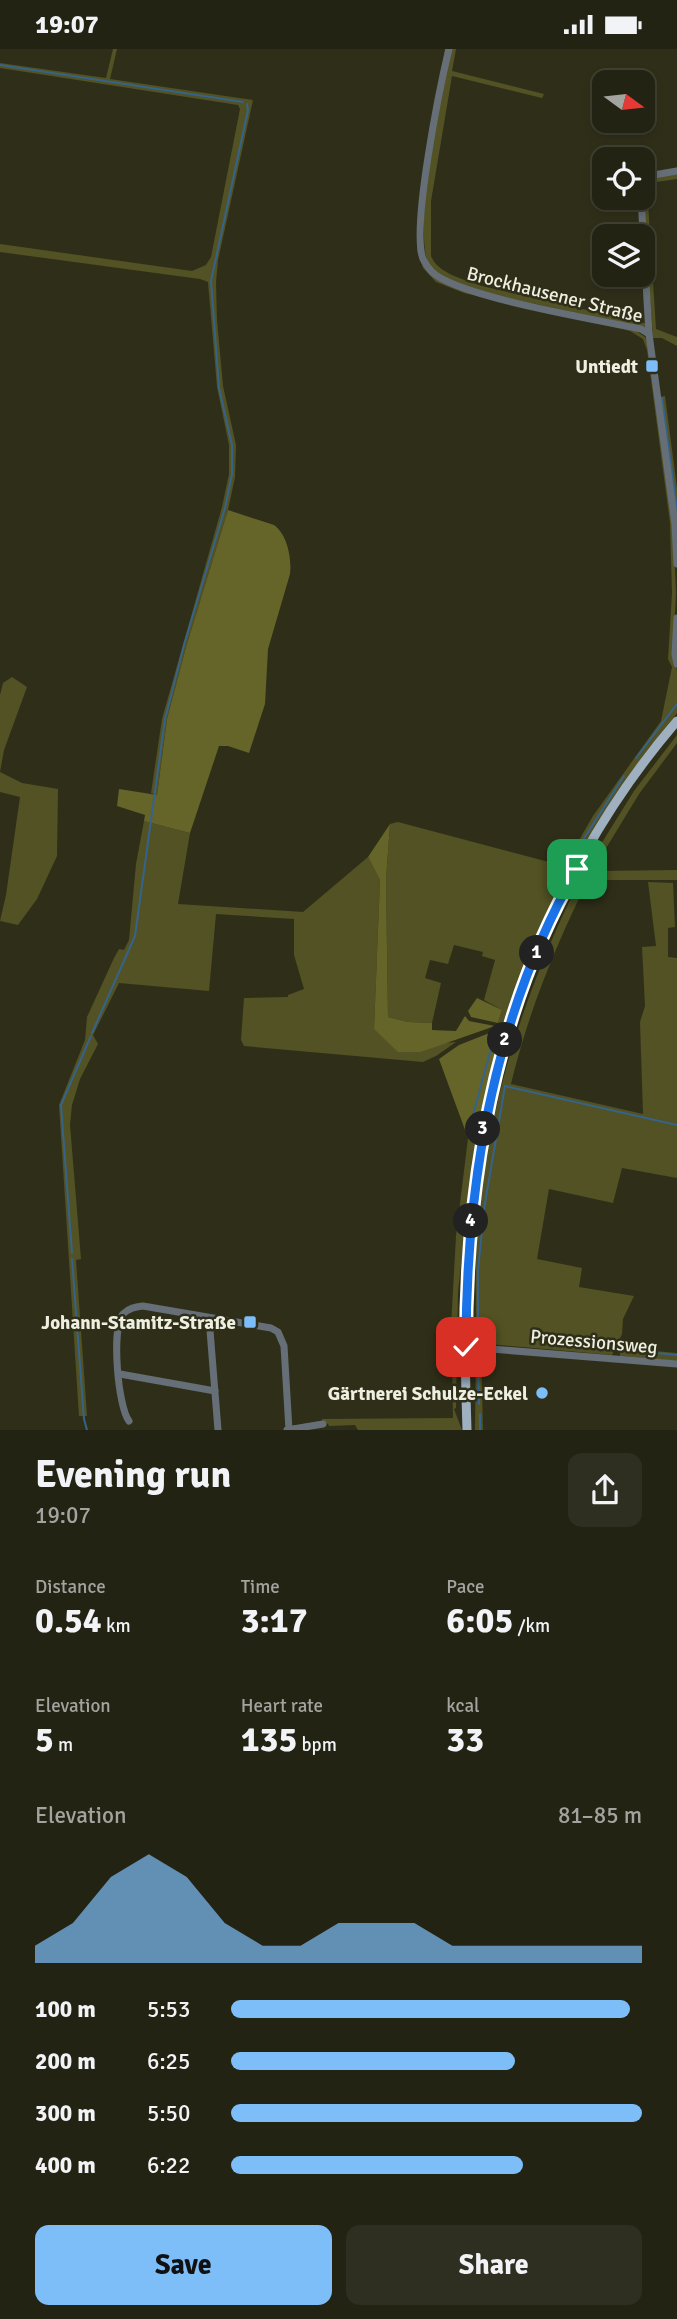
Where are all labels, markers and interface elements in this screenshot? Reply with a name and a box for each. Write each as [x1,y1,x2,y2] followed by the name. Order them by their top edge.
[35,9,99,41] text: 19:07
[592,70,654,133] north arrow
[592,70,655,287] map controls
[592,147,655,210] button: locate
[592,224,655,287] button: layers
[464,261,645,328] street label: Brockhausener Straße
[575,355,638,379] place label: Untiedt
[644,358,660,374] marker: Untiedt
[547,839,607,899] pin
[558,850,596,888] icon: arrive
[520,935,554,971] pin: 1
[531,940,542,964] text: 1
[488,1023,522,1058] pin: 2
[499,1027,510,1051] text: 2
[466,1111,500,1147] pin: 3
[477,1116,488,1140] text: 3
[454,1203,489,1239] pin: 4
[465,1208,476,1232] text: 4
[41,1311,236,1335] place label: Johann-Stamitz-Straße
[242,1314,258,1330] marker: Johann-Stamitz-Straße
[436,1317,496,1377] pin
[529,1324,659,1360] street label: Prozessionsweg
[447,1328,485,1366] icon: check
[328,1382,528,1406] place label: Gärtnerei Schulze-Eckel
[534,1385,550,1401] marker: Gärtnerei Schulze-Eckel
[35,1451,231,1498] text: Evening run
[568,1453,642,1527] button: share
[35,1501,91,1530] text: 19:07
[35,1575,106,1599] text: Distance
[241,1575,280,1599] text: Time
[446,1575,485,1599] text: Pace
[35,1599,102,1642] text: 0.54
[241,1599,308,1642] text: 3:17
[446,1599,513,1642] text: 6:05
[102,1614,131,1638] text: km
[513,1614,550,1638] text: /km
[35,1694,111,1718] text: Elevation
[241,1694,323,1718] text: Heart rate
[446,1694,480,1718] text: kcal
[35,1718,54,1761] text: 5
[241,1718,297,1761] text: 135
[446,1718,484,1761] text: 33
[54,1733,73,1757] text: m
[297,1733,337,1757] text: bpm
[35,1801,127,1830] text: Elevation
[558,1801,642,1830] text: 81–85 m
[35,1995,96,2024] text: 100 m
[147,1995,190,2024] text: 5:53
[35,2047,96,2076] text: 200 m
[147,2047,190,2076] text: 6:25
[35,2099,96,2128] text: 300 m
[147,2099,190,2128] text: 5:50
[35,2151,96,2180] text: 400 m
[147,2151,190,2180] text: 6:22
[35,2225,332,2305] button: Save
[346,2225,642,2305] button: Share

